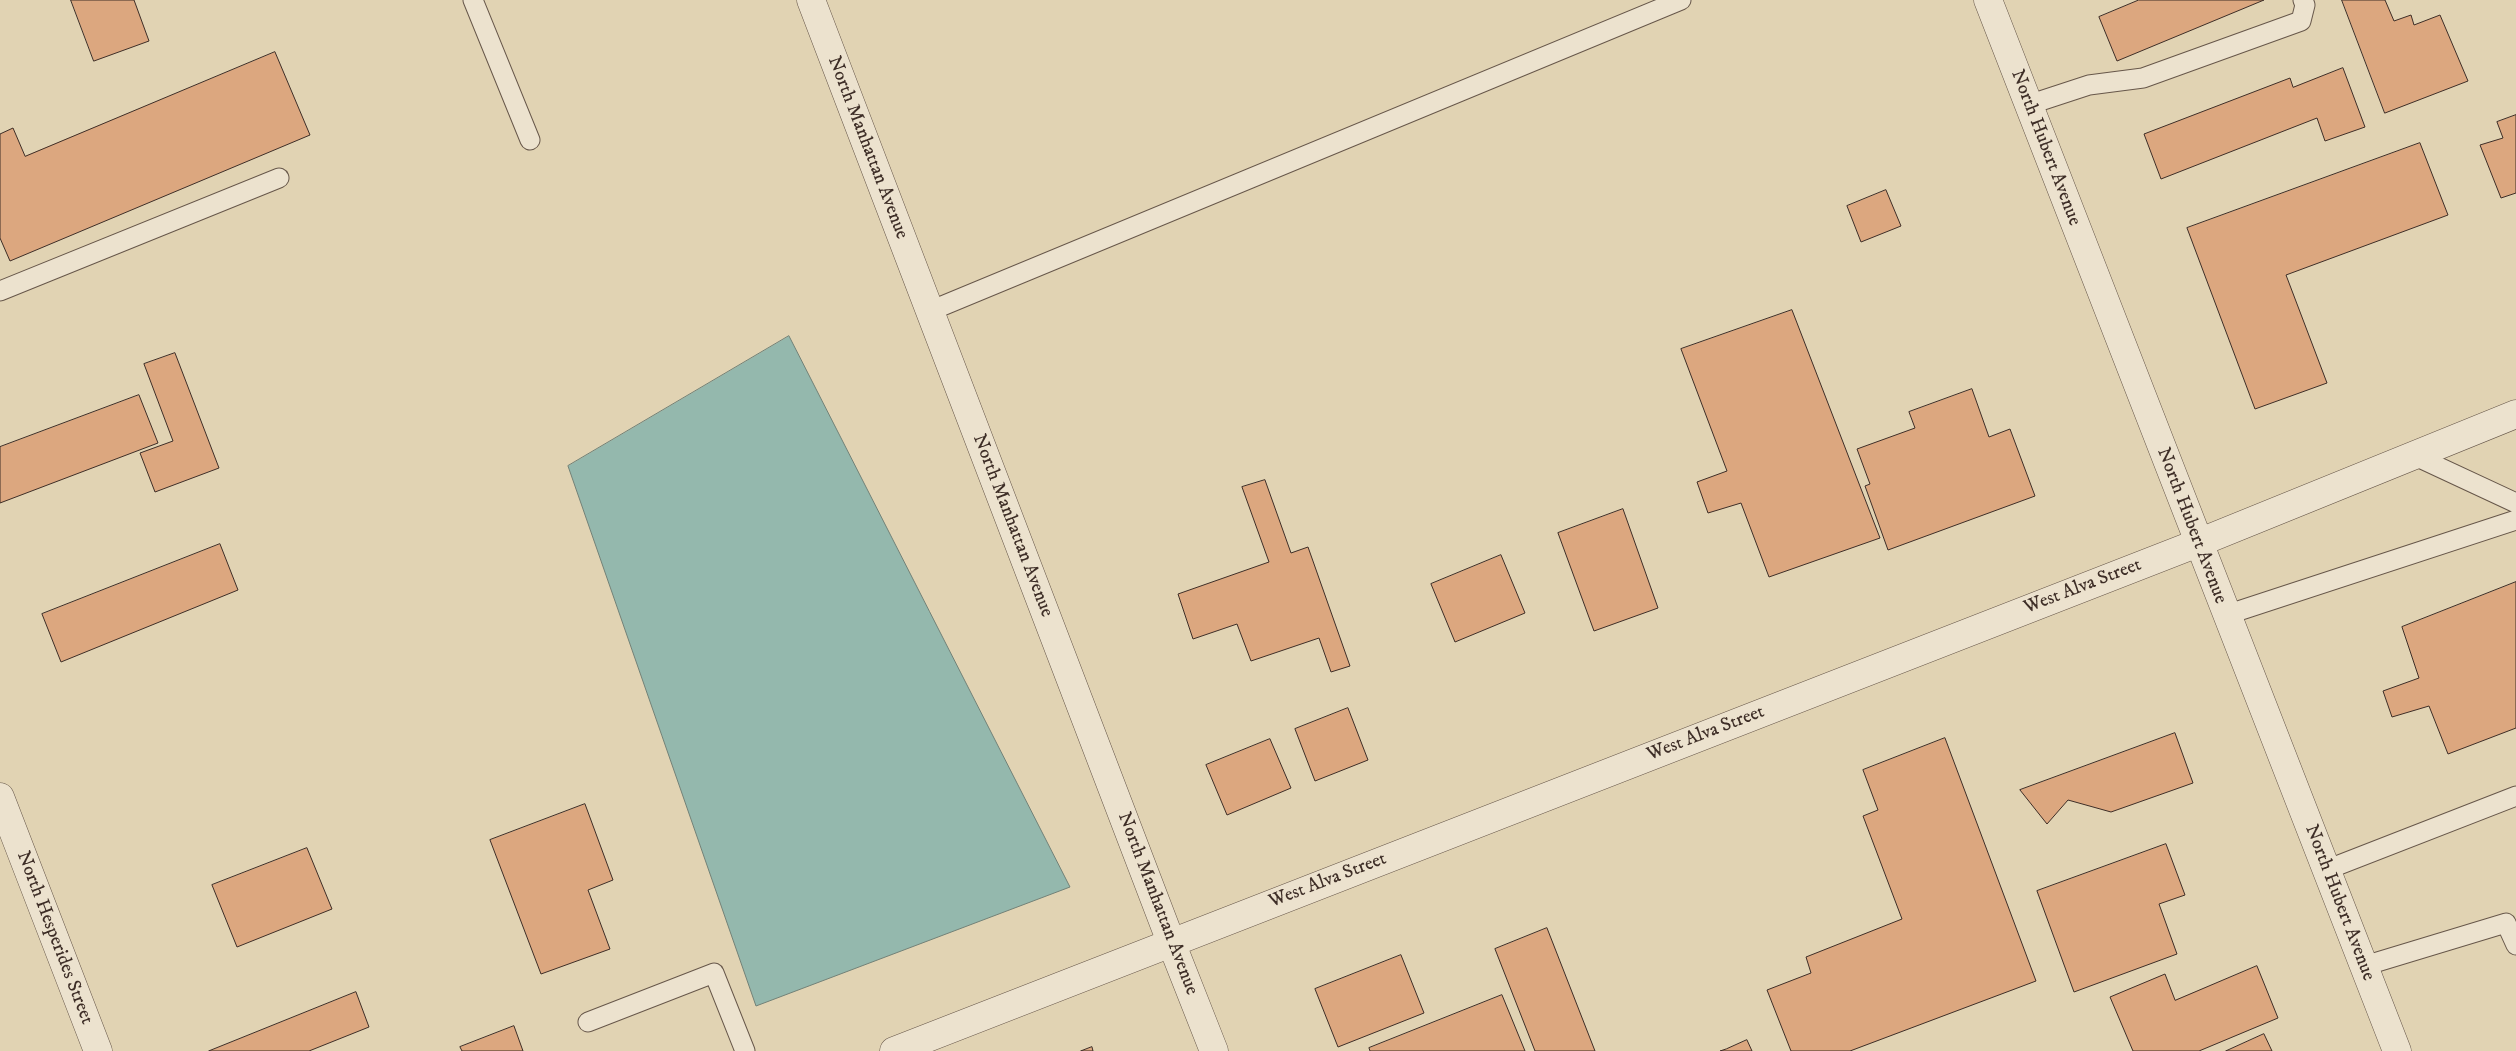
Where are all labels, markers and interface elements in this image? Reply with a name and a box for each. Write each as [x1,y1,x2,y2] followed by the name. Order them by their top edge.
[822,53,912,243] street label: North Manhattan Avenue
[2005,67,2085,229] street label: North Hubert Avenue
[967,431,1057,621] street label: North Manhattan Avenue
[2151,445,2231,607] street label: North Hubert Avenue
[2021,554,2145,620] street label: West Alva Street
[1644,701,1768,767] street label: West Alva Street
[1112,809,1202,999] street label: North Manhattan Avenue
[2299,822,2379,984] street label: North Hubert Avenue
[10,848,98,1028] street label: North Hesperides Street
[1266,848,1390,914] street label: West Alva Street

